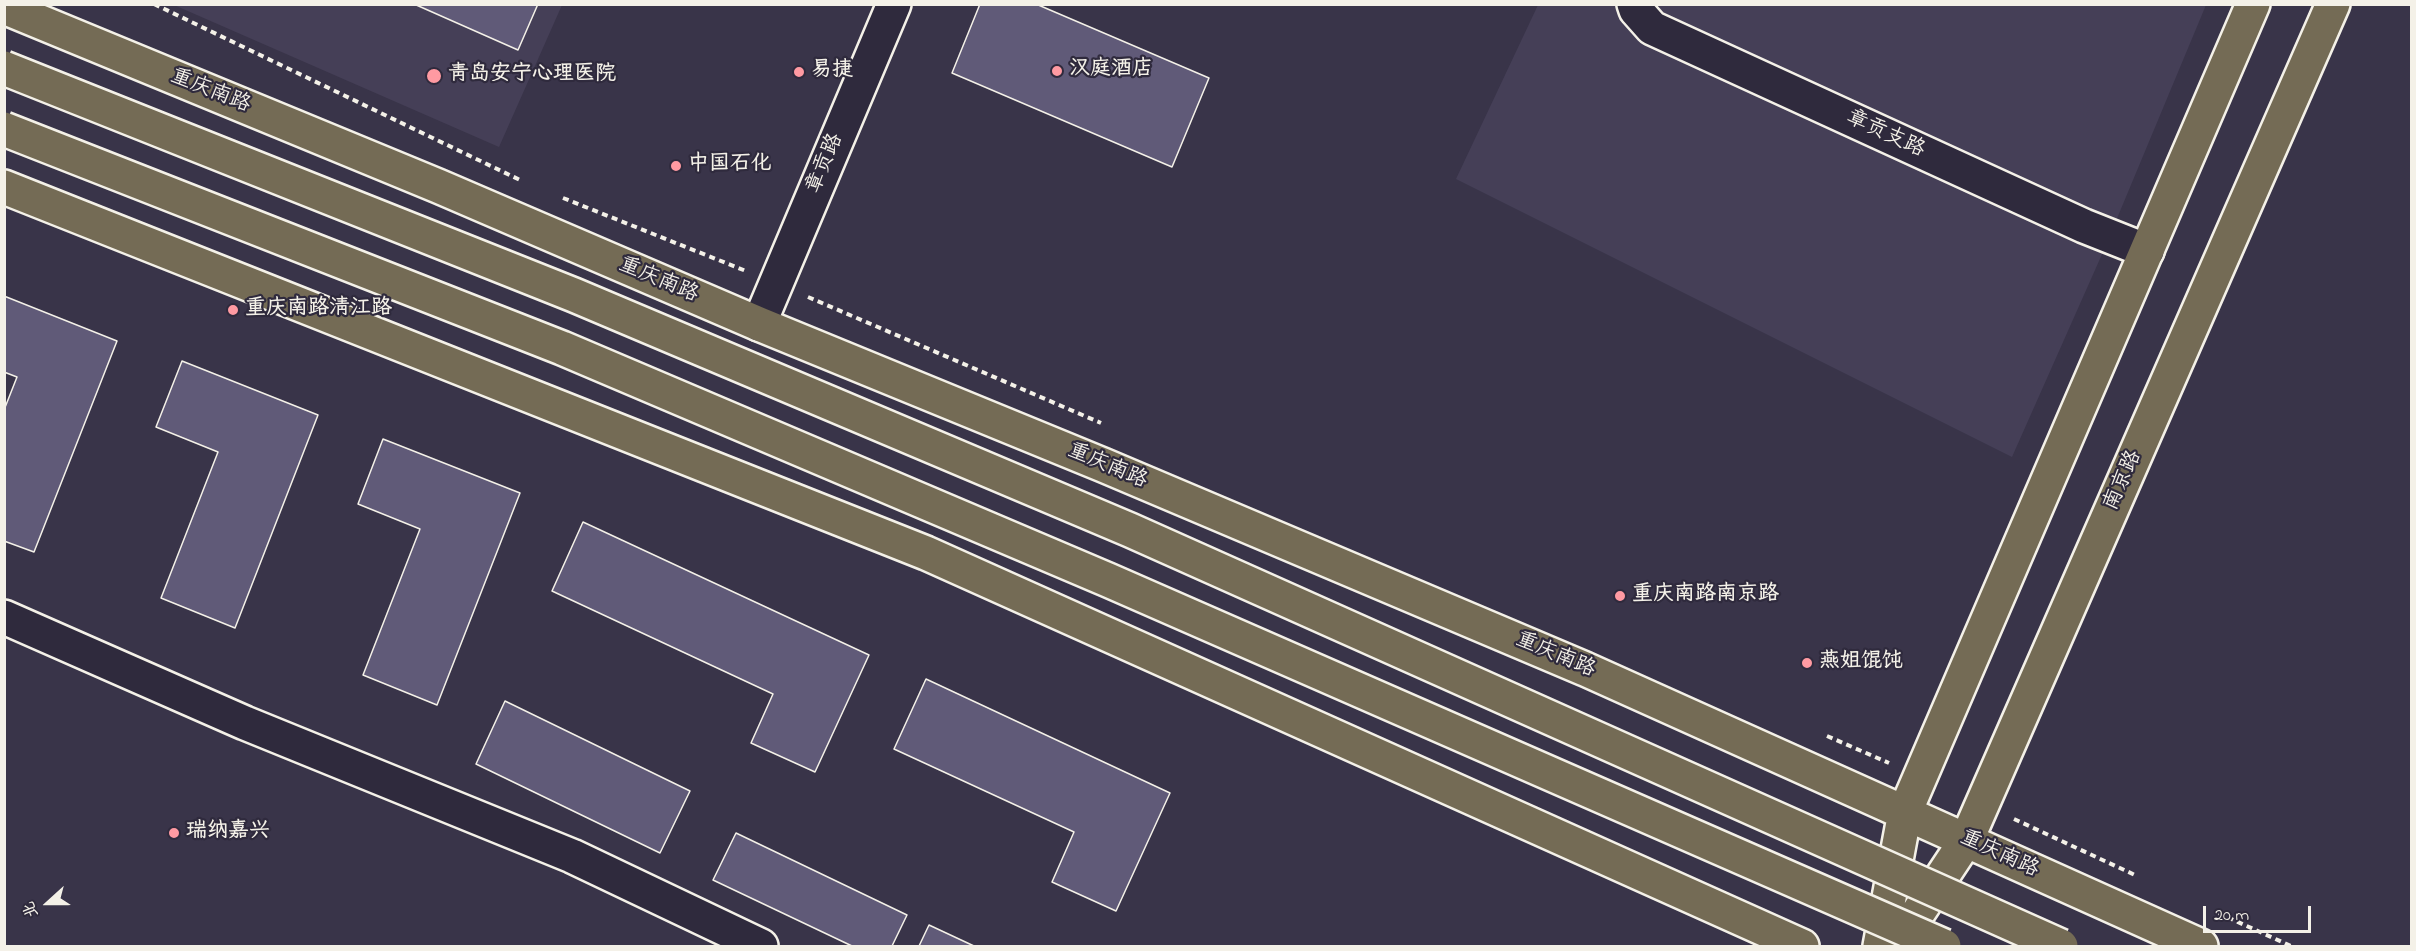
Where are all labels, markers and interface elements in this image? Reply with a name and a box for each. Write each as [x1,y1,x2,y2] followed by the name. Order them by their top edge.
[1069,58,1153,84] place label: 汉庭酒店
[811,59,853,85] place label: 易捷
[448,63,616,89] place label: 青岛安宁心理医院
[1050,64,1064,78] marker: 汉庭酒店
[166,65,254,119] street label: 重庆南路
[792,65,806,79] marker: 易捷
[425,67,443,85] marker: 青岛安宁心理医院
[1842,106,1928,164] street label: 章贡支路
[802,130,850,198] street label: 章贡路
[688,153,772,179] place label: 中国石化
[669,159,683,173] marker: 中国石化
[614,253,702,309] street label: 重庆南路
[245,297,392,323] place label: 重庆南路清江路
[226,303,240,317] marker: 重庆南路清江路
[1063,439,1151,495] street label: 重庆南路
[2100,447,2148,515] street label: 南京路
[1632,583,1779,609] place label: 重庆南路南京路
[1613,589,1627,603] marker: 重庆南路南京路
[1511,628,1599,684] street label: 重庆南路
[1819,650,1903,676] place label: 燕姐馄饨
[1800,656,1814,670] marker: 燕姐馄饨
[186,820,270,846] place label: 瑞纳嘉兴
[167,826,181,840] marker: 瑞纳嘉兴
[1956,826,2042,884] street label: 重庆南路
[18,873,78,933] north arrow
[2206,894,2314,932] scale bar
[17,898,45,921] text: 北
[2214,903,2249,929] text: 20 m

